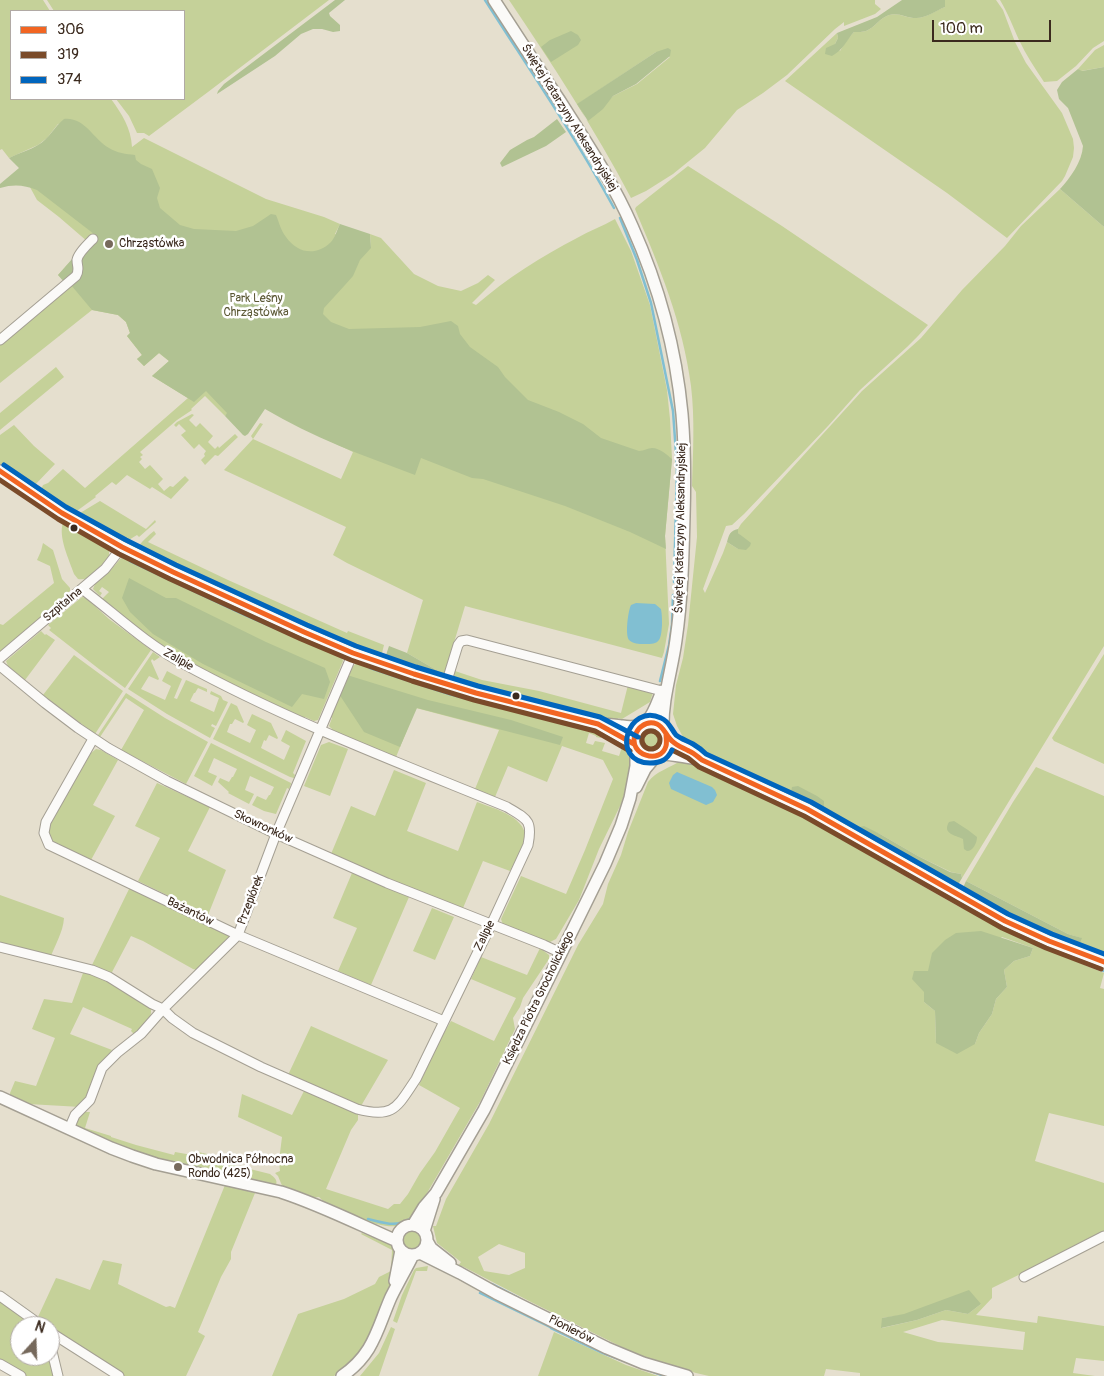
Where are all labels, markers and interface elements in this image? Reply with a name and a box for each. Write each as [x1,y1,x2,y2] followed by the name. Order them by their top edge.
[10,10,185,100] legend
[934,10,1053,42] scale bar
[940,19,983,38] text: 100 m
[57,20,84,39] text: 306
[518,42,620,194] street label: Świętej Katarzyny Aleksandryjskiej
[57,45,79,64] text: 319
[57,70,82,89] text: 374
[119,237,184,251] place label: Chrząstówka
[103,238,115,250] marker: Chrząstówka
[223,292,289,320] park label: Park Leśny Chrząstówka
[672,442,690,614] street label: Świętej Katarzyny Aleksandryjskiej
[69,523,79,533] unlabelled marker
[40,584,86,626] street label: Szpitalna
[160,646,196,674] street label: Zalipie
[511,691,521,701] unlabelled marker
[231,807,295,847] street label: Skowronków
[235,873,267,927] street label: Przepiórek
[164,895,216,929] street label: Bażantów
[471,918,499,954] street label: Zalipie
[500,929,578,1067] street label: Księdza Piotra Grocholickiego
[188,1153,293,1181] place label: Obwodnica Północna Rondo (425)
[172,1161,184,1173] marker: Obwodnica Północna Rondo (425)
[546,1312,596,1348] street label: Pionierów
[10,1316,60,1366] north arrow
[33,1318,47,1337] text: N

